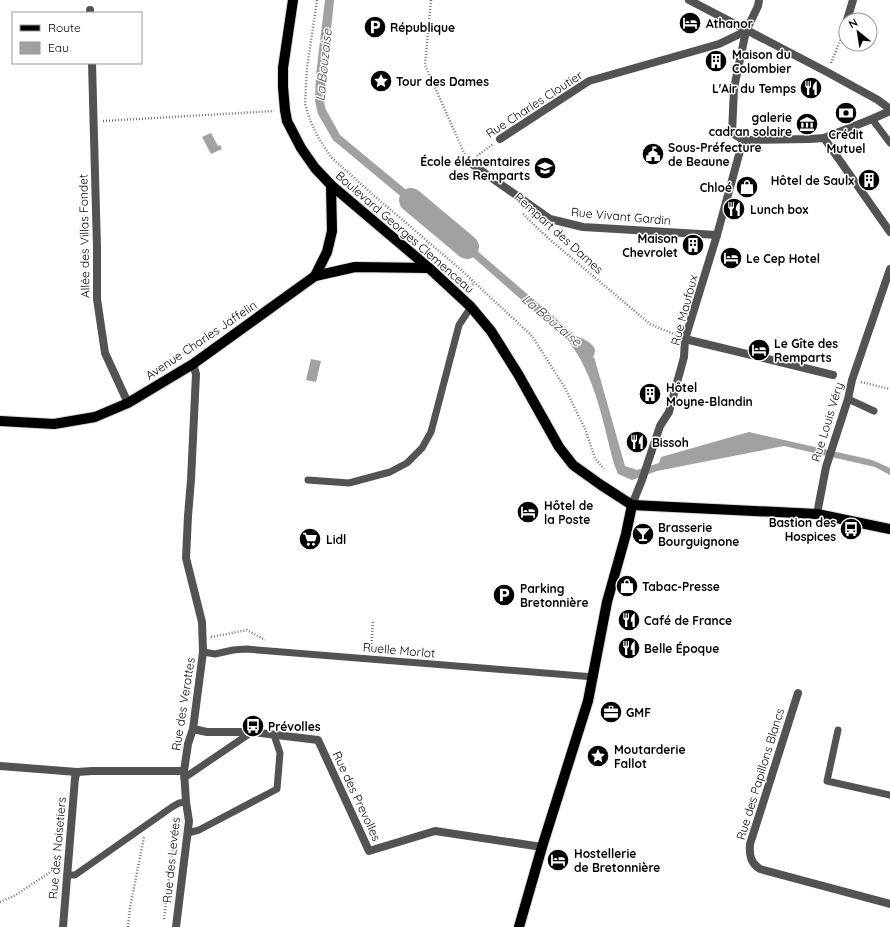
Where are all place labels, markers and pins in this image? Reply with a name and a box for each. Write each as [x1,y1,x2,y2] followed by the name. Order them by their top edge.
[677,10,703,36] hotel icon: Athanor
[362,14,388,40] parking icon: République
[706,16,753,31] place label: Athanor
[390,20,455,35] place label: République
[732,47,791,76] place label: Maison du Colombier
[703,48,729,74] building icon: Maison du Colombier
[368,68,394,94] place icon: Tour des Dames
[396,74,489,89] place label: Tour des Dames
[798,75,824,101] restaurant icon: L'Air du Temps
[712,81,796,96] place label: L'Air du Temps
[833,100,859,126] bank icon: Crédit Mutuel
[709,110,792,139] place label: galerie cadran solaire
[794,111,820,137] museum icon: galerie cadran solaire
[826,127,866,156] place label: Crédit Mutuel
[668,140,762,169] place label: Sous-Préfecture de Beaune
[640,141,666,167] public building icon: Sous-Préfecture de Beaune
[420,154,530,183] place label: École élémentaires des Remparts
[532,155,558,181] school or university icon: École élémentaires des Remparts
[856,167,882,193] building icon: Hôtel de Saulx
[771,173,854,188] place label: Hôtel de Saulx
[734,174,760,200] shop icon: Chloé
[700,180,732,195] place label: Chloé
[721,196,747,222] restaurant icon: Lunch box
[750,202,809,217] place label: Lunch box
[622,231,678,260] place label: Maison Chevrolet
[680,232,706,258] building icon: Maison Chevrolet
[718,245,744,271] hotel icon: Le Cep Hotel
[746,251,820,266] place label: Le Cep Hotel
[774,336,838,365] place label: Le Gîte des Remparts
[746,337,772,363] hotel icon: Le Gîte des Remparts
[666,380,753,409] place label: Hôtel Moyne-Blandin
[637,381,663,407] building icon: Hôtel Moyne-Blandin
[624,429,650,455] restaurant icon: Bissoh
[652,435,689,450] place label: Bissoh
[544,498,593,527] place label: Hôtel de la Poste
[515,499,541,525] hotel icon: Hôtel de la Poste
[769,515,836,544] place label: Bastion des Hospices
[838,516,864,542] bus stop icon: Bastion des Hospices
[658,520,739,549] place label: Brasserie Bourguignone
[630,521,656,547] bar icon: Brasserie Bourguignone
[297,526,323,552] supermarket icon: Lidl
[326,532,346,547] place label: Lidl
[614,573,640,599] shop icon: Tabac-Presse
[642,579,720,594] place label: Tabac-Presse
[520,581,588,610] place label: Parking Bretonnière
[491,582,517,608] parking icon: Parking Bretonnière
[616,607,642,633] restaurant icon: Café de France
[644,613,732,628] place label: Café de France
[616,635,642,661] restaurant icon: Belle Époque
[644,641,719,656] place label: Belle Époque
[598,699,624,725] office icon: GMF
[626,705,651,720] place label: GMF
[240,713,266,739] bus stop icon: Prévolles
[268,719,321,734] place label: Prévolles
[614,742,686,771] place label: Moutarderie Fallot
[585,743,611,769] place icon: Moutarderie Fallot
[574,846,660,875] place label: Hostellerie de Bretonnière
[545,847,571,873] hotel icon: Hostellerie de Bretonnière

